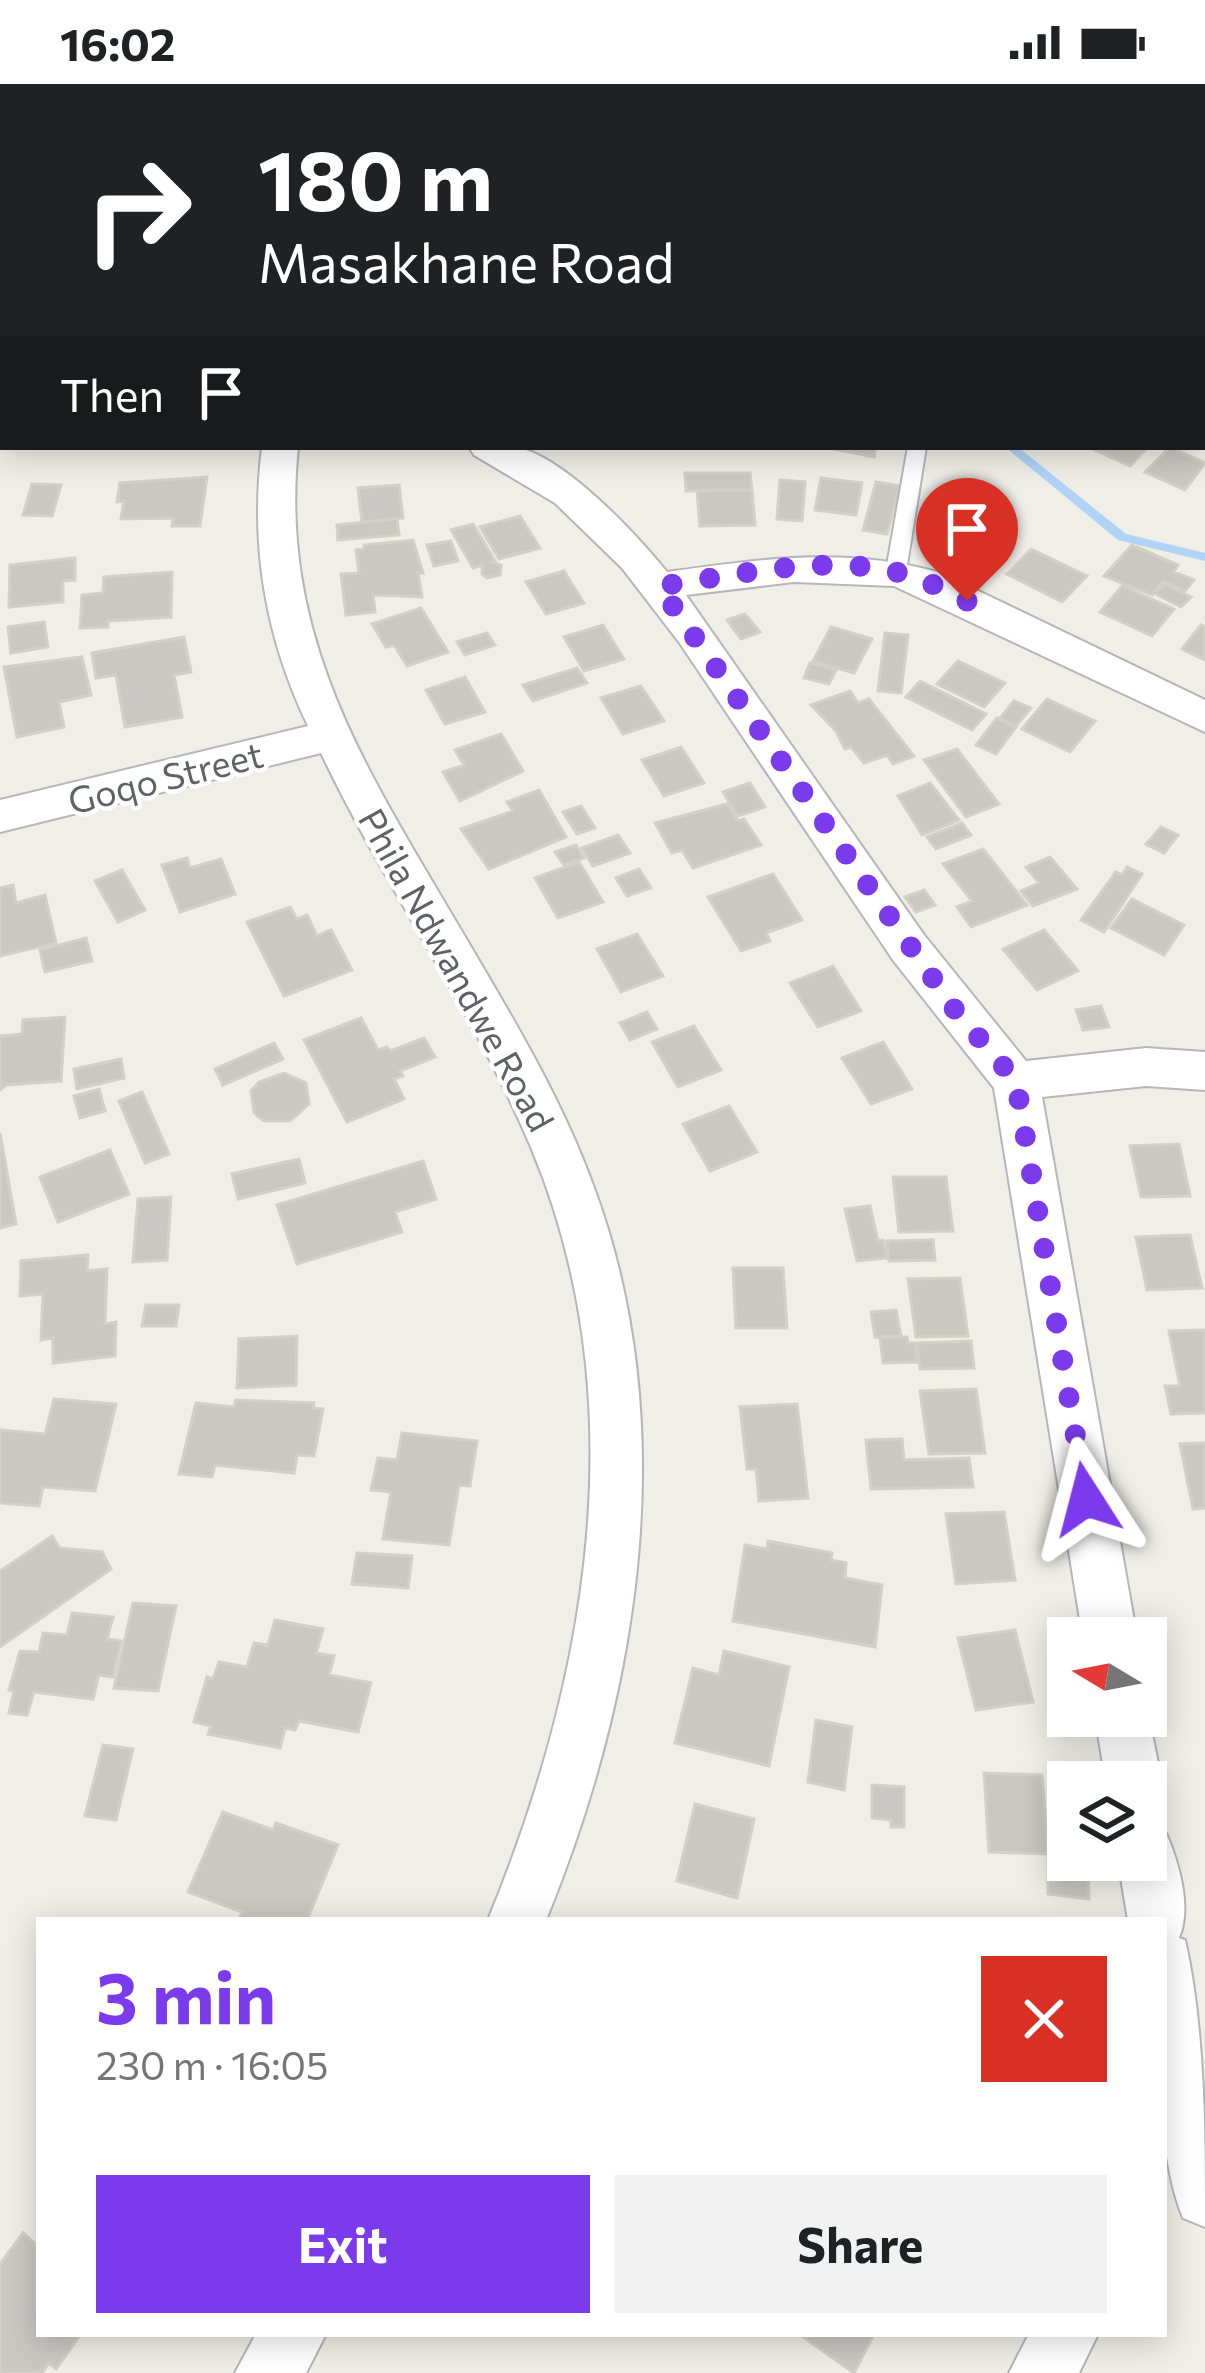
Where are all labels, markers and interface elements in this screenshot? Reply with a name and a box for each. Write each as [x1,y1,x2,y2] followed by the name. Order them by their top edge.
[60,15,175,70] text: 16:02
[258,126,493,228] text: 180 m
[60,132,216,288] icon: right
[258,228,675,294] text: Masakhane Road
[188,360,254,426] icon: arrive
[60,366,164,421] text: Then
[916,478,1018,601] pin
[934,496,1000,562] icon: arrive
[63,731,267,821] street label: Goqo Street
[351,800,565,1138] street label: Phila Ndwandwe Road
[1023,1436,1149,1562] position arrow
[1047,1617,1167,1737] north arrow
[1047,1617,1167,1881] map controls
[1047,1761,1167,1881] button: layers
[96,1951,276,2039] text: 3 min
[981,1956,1107,2082] button: close
[96,2040,328,2088] text: 230 m · 16:05
[96,2175,590,2313] button: Exit
[614,2175,1107,2313] button: Share

